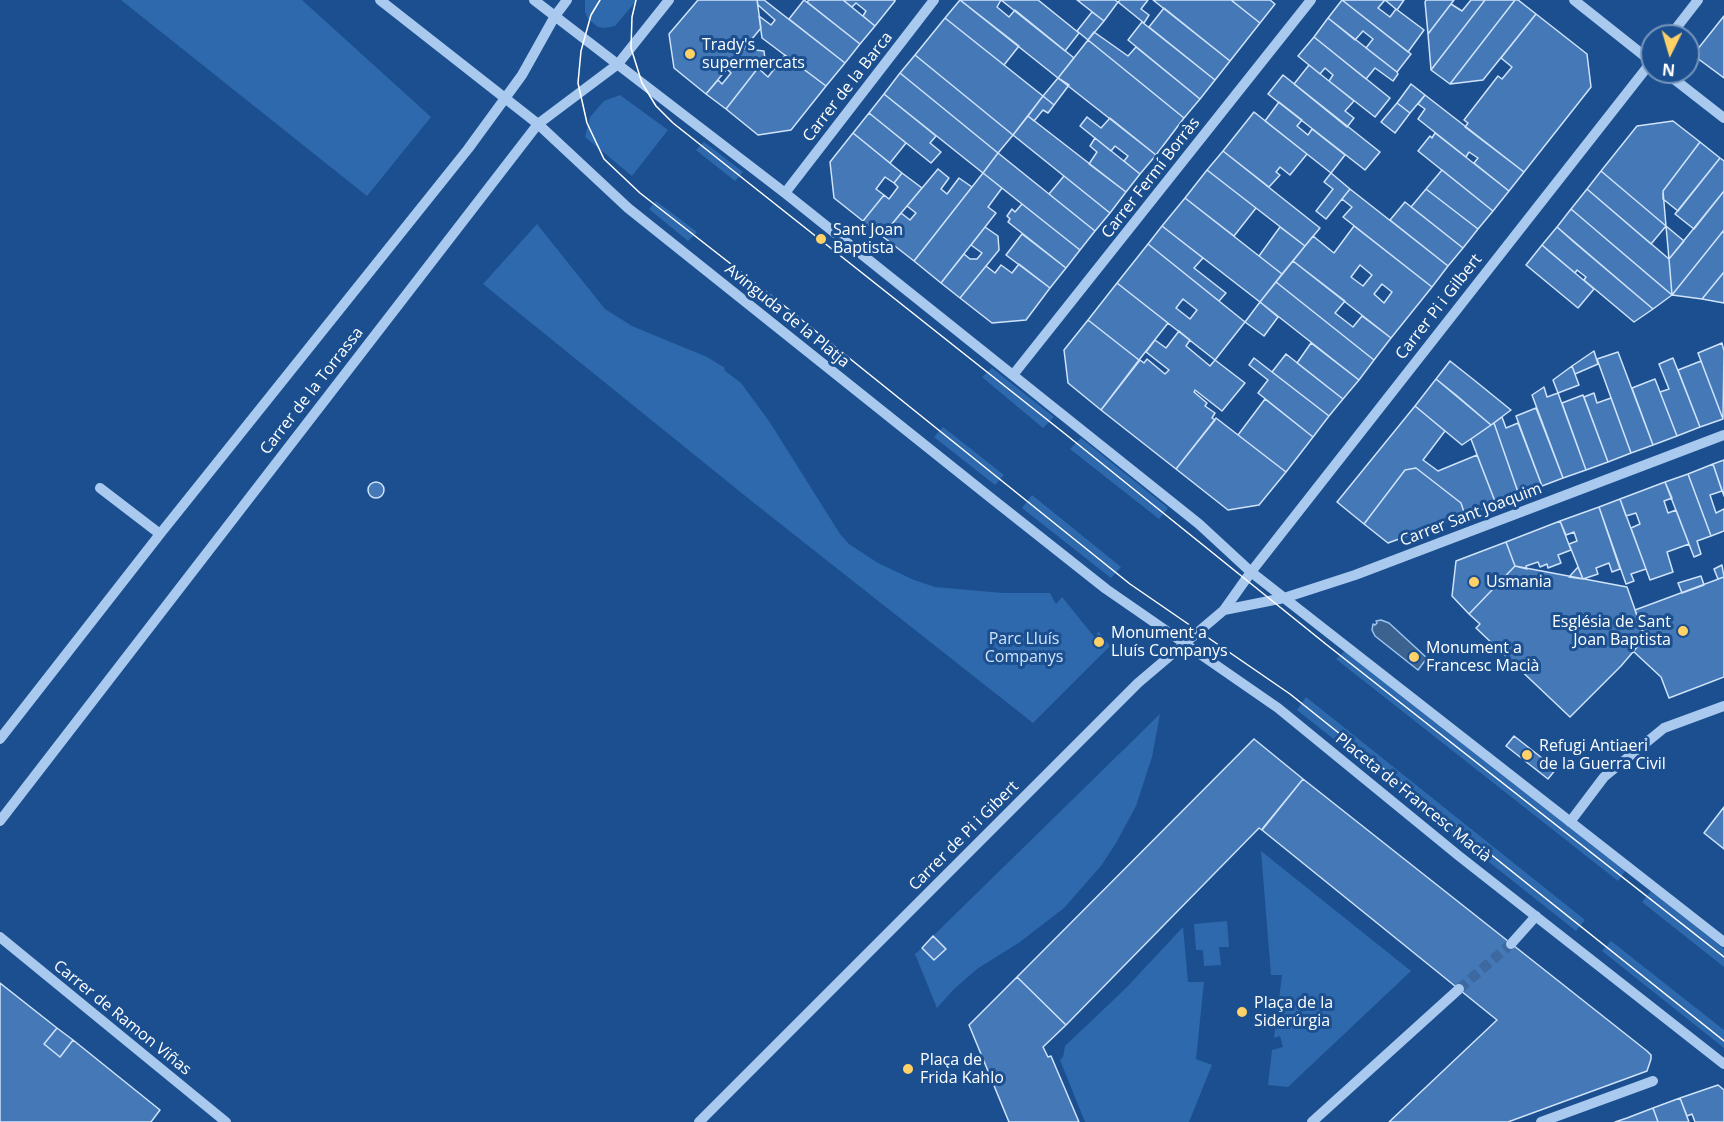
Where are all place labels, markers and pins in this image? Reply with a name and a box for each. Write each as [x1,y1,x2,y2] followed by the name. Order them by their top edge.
[702,35,805,73] place label: Trady's supermercats
[683,47,697,61] marker: Trady's supermercats
[833,220,903,258] place label: Sant Joan Baptista
[814,232,828,246] marker: Sant Joan Baptista
[1486,572,1552,592] place label: Usmania
[1467,575,1481,589] marker: Usmania
[1552,612,1671,650] place label: Església de Sant Joan Baptista
[1111,623,1228,661] place label: Monument a Lluís Companys
[1676,624,1690,638] marker: Església de Sant Joan Baptista
[1092,635,1106,649] marker: Monument a Lluís Companys
[1426,638,1539,676] place label: Monument a Francesc Macià
[1407,650,1421,664] marker: Monument a Francesc Macià
[1539,736,1666,774] place label: Refugi Antiaeri de la Guerra Civil
[1520,748,1534,762] marker: Refugi Antiaeri de la Guerra Civil
[1254,993,1333,1031] place label: Plaça de la Siderúrgia
[1235,1005,1249,1019] marker: Plaça de la Siderúrgia
[920,1050,1004,1088] place label: Plaça de Frida Kahlo
[901,1062,915,1076] marker: Plaça de Frida Kahlo

